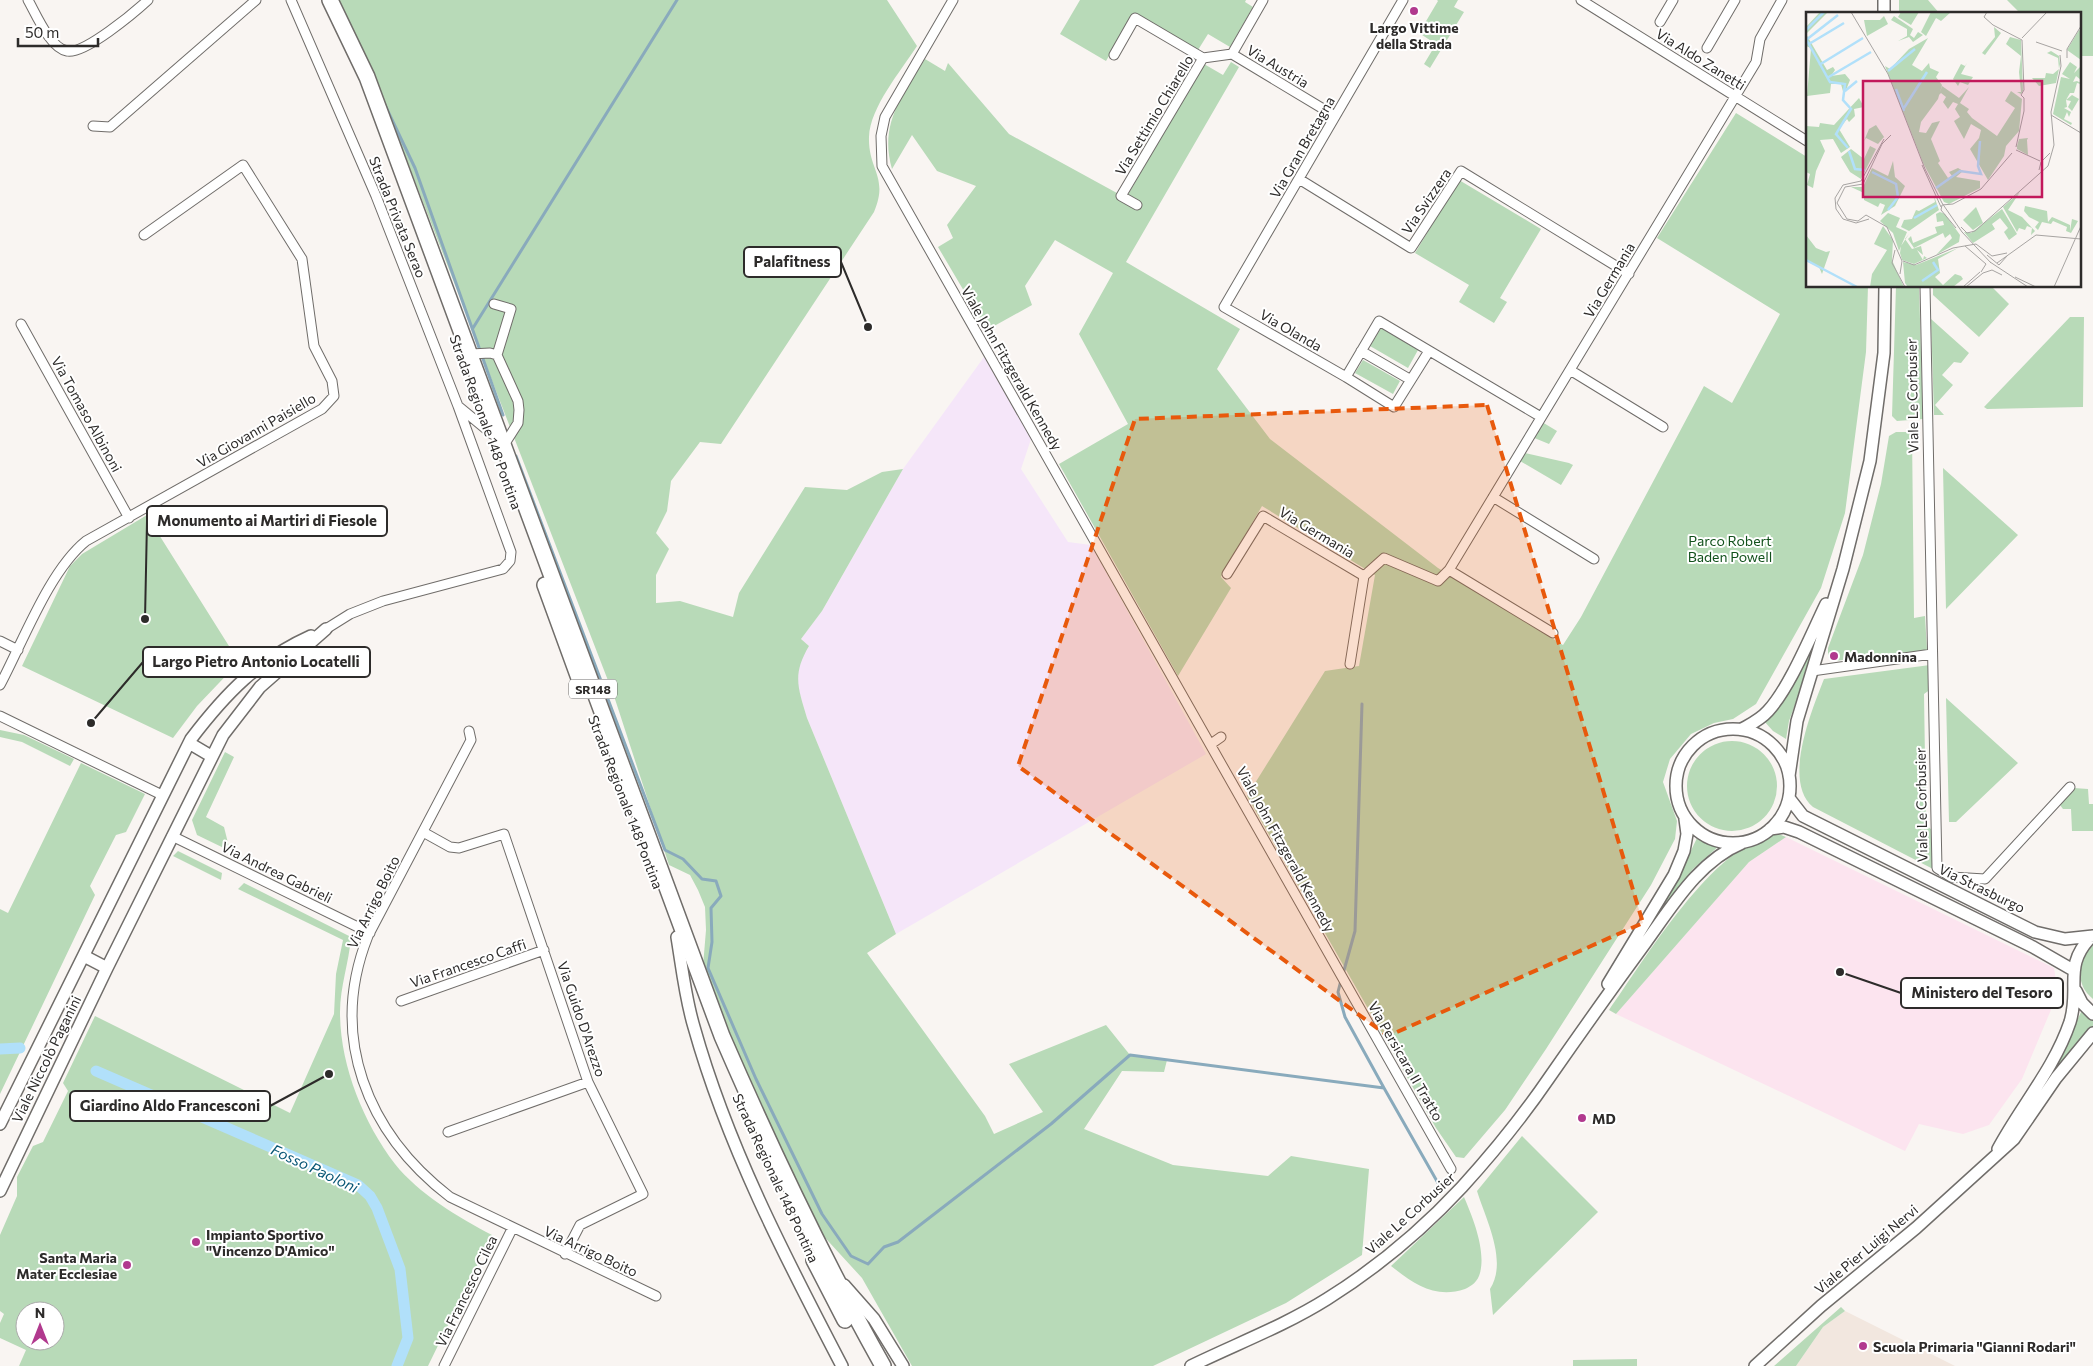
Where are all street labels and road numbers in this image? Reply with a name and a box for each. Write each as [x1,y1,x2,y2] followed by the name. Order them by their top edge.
[1653,25,1749,93] street label: Via Aldo Zanetti
[1244,41,1312,91] street label: Via Austria
[1111,52,1197,178] street label: Via Settimio Chiarello
[1266,93,1338,201] street label: Via Gran Bretagna
[366,154,430,280] street label: Strada Privata Serao
[1398,165,1454,237] street label: Via Svizzera
[1580,239,1638,321] street label: Via Germania
[958,283,1066,453] street label: Viale John Fitzgerald Kennedy
[1257,305,1325,355] street label: Via Olanda
[446,332,526,512] street label: Strada Regionale 148 Pontina
[1902,338,1922,454] street label: Viale Le Corbusier
[48,353,126,475] street label: Via Tomaso Albinoni
[194,389,318,471] street label: Via Giovanni Paisiello
[1276,503,1358,561] street label: Via Germania
[569,680,617,699] road number: SR148
[585,713,667,891] street label: Strada Regionale 148 Pontina
[1911,747,1931,863] street label: Viale Le Corbusier
[1233,763,1339,935] street label: Viale John Fitzgerald Kennedy
[219,838,335,906] street label: Via Andrea Gabrieli
[343,853,403,951] street label: Via Arrigo Boito
[1936,860,2028,916] street label: Via Strasburgo
[408,935,528,991] street label: Via Francesco Caffi
[554,959,610,1079] street label: Via Guido D'Arezzo
[8,993,84,1125] street label: Viale Niccolò Paganini
[1365,998,1447,1124] street label: Via Persicara II Tratto
[729,1091,823,1265] street label: Strada Regionale 148 Pontina
[1362,1168,1459,1258] street label: Viale Le Corbusier
[1811,1201,1921,1297] street label: Viale Pier Luigi Nervi
[542,1222,640,1280] street label: Via Arrigo Boito
[432,1232,500,1350] street label: Via Francesco Cilea

